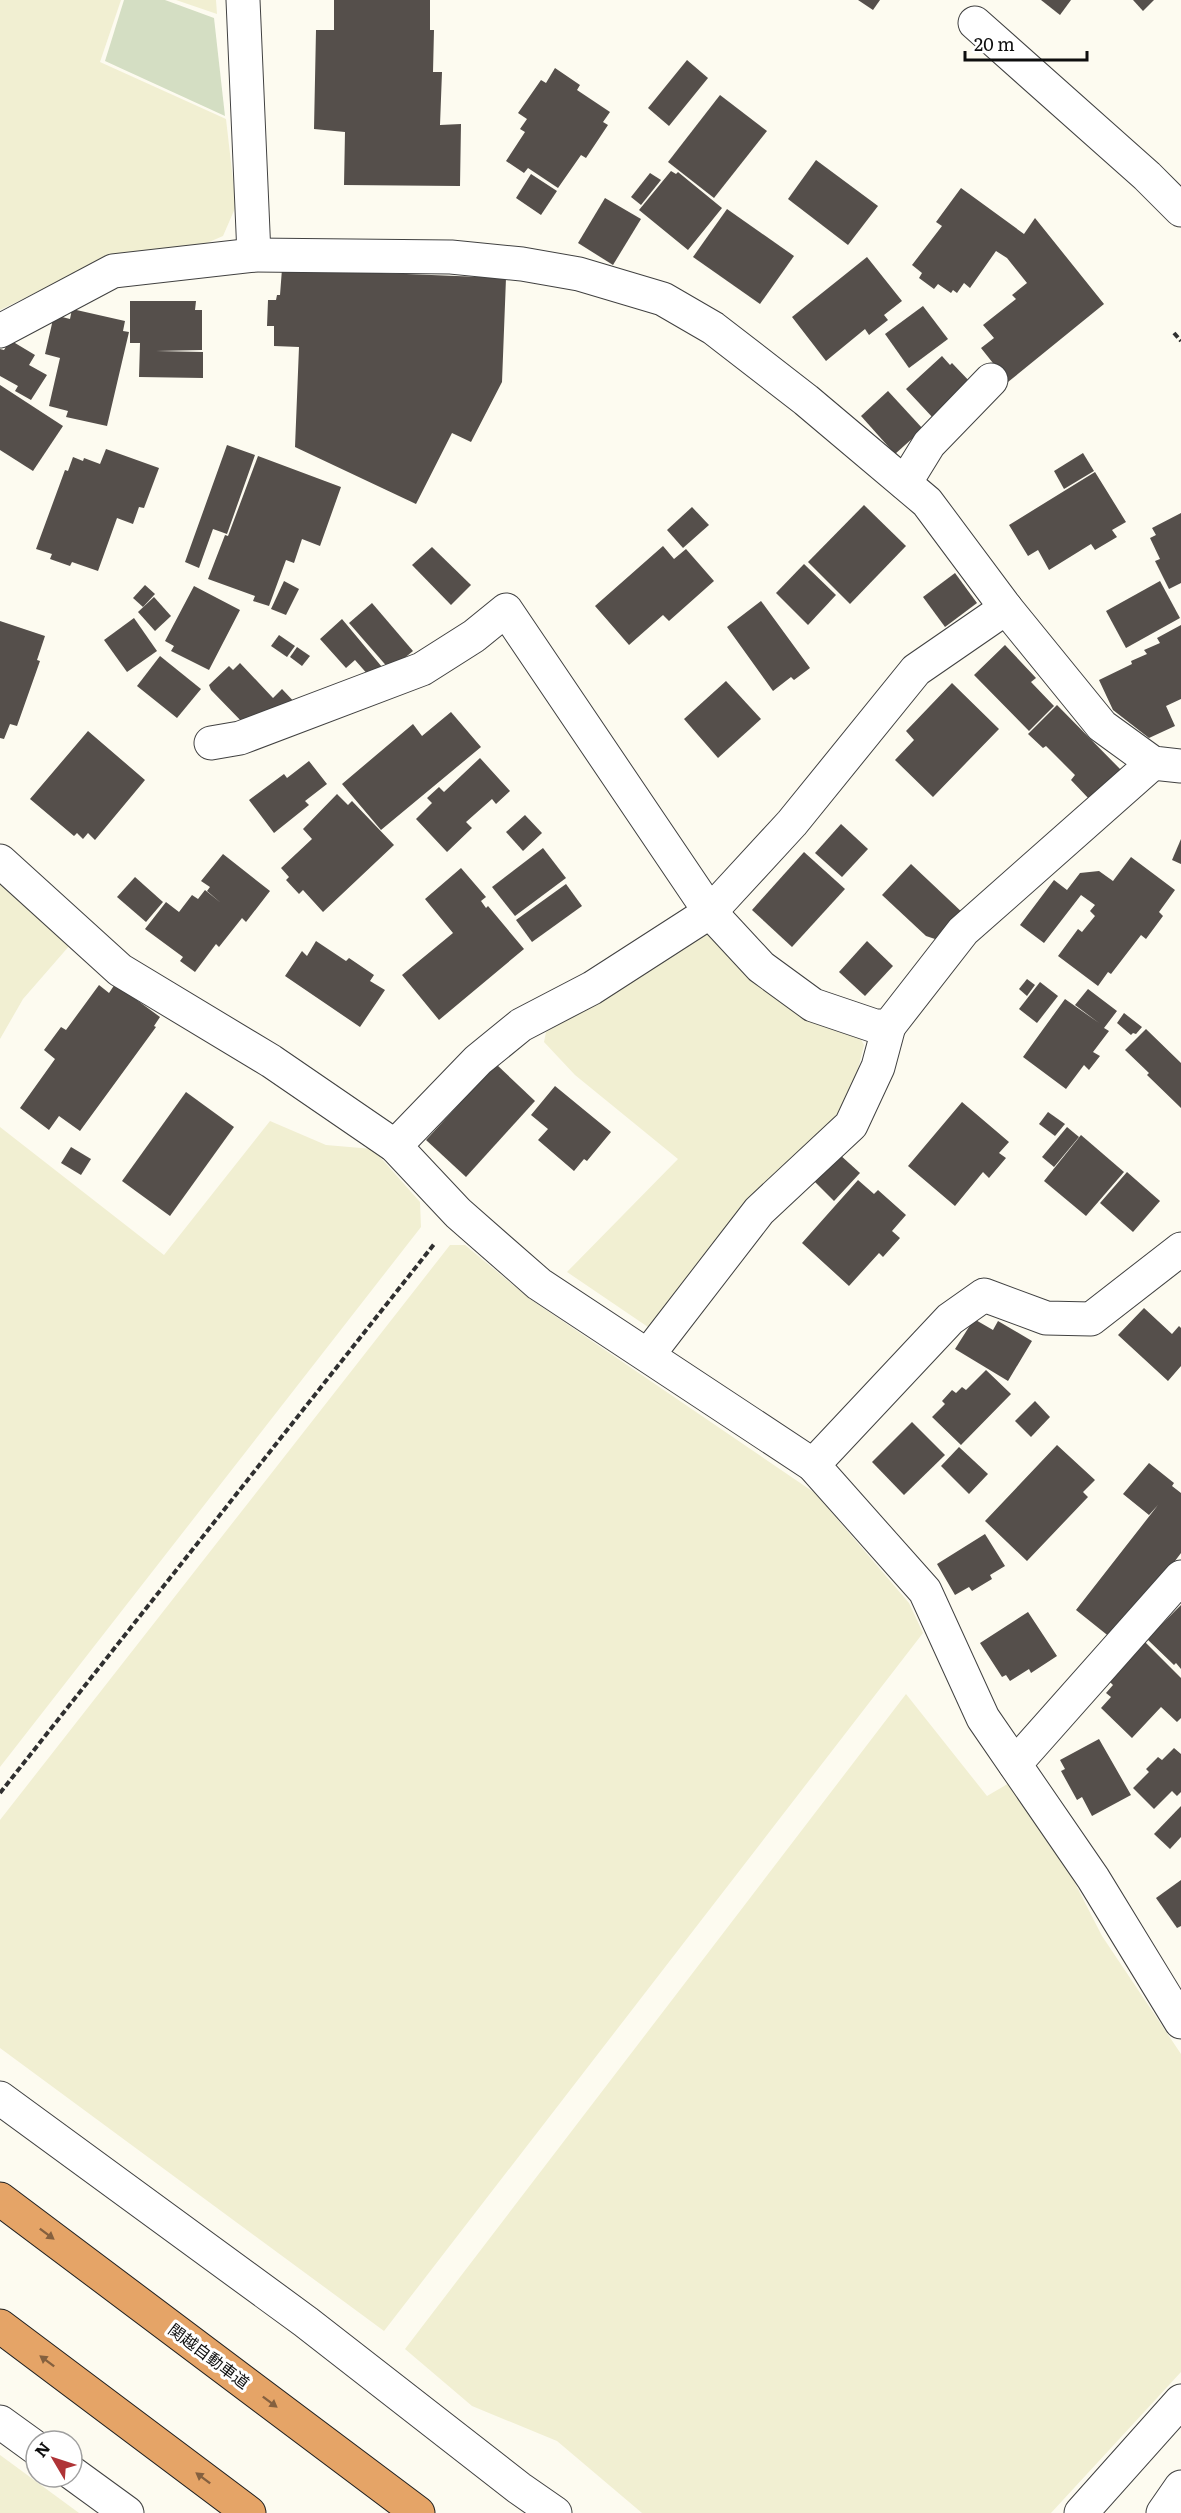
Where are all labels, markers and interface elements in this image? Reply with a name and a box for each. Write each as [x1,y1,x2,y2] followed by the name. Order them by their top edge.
[965,24,1086,62] scale bar
[974,30,1015,57] text: 20 m
[39,2228,54,2240] one-way arrow
[164,2317,255,2394] street label: 関越自動車道
[39,2355,55,2367] one-way arrow
[262,2396,278,2408] one-way arrow
[24,2429,84,2489] north arrow
[28,2436,55,2462] text: N
[195,2472,211,2484] one-way arrow

